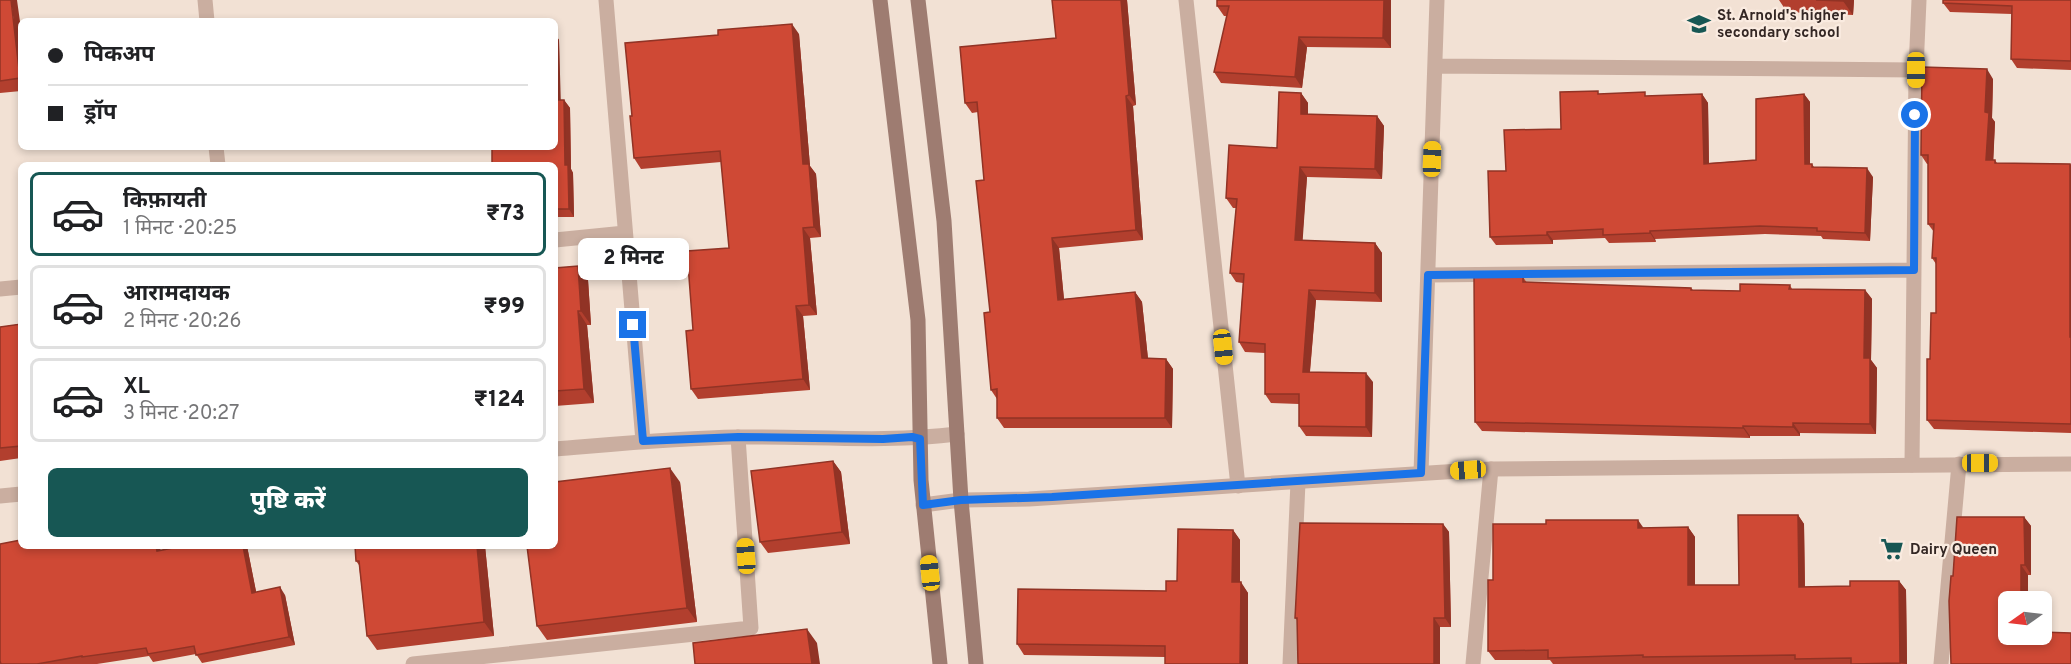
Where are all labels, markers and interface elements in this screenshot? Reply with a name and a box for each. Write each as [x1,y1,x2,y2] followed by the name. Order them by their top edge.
[1717,7,1847,43] place label: St. Arnold's higher secondary school
[1686,11,1712,37] school or university icon: St. Arnold's higher secondary school
[84,42,155,69] text: पिकअप
[1907,52,1925,88] car
[84,100,117,127] text: ड्रॉप
[1901,101,1928,128] route start
[1422,141,1442,177] car
[51,187,105,241] icon: car
[123,188,207,215] text: किफ़ायती
[486,201,525,228] text: ₹73
[123,216,237,242] text: 1 मिनट · 20:25
[578,238,688,280] callout: 2 मिनट
[603,246,664,272] text: 2 मिनट
[51,280,105,334] icon: car
[123,281,230,308] text: आरामदायक
[483,294,525,321] text: ₹99
[123,309,241,335] text: 2 मिनट · 20:26
[619,311,646,338] route end
[1212,328,1234,366] car
[51,373,105,427] icon: car
[123,374,150,401] text: XL
[474,387,525,414] text: ₹124
[123,401,240,427] text: 3 मिनट · 20:27
[1962,454,1998,472] car
[1449,460,1487,480] car
[48,468,528,537] button: पुष्टि करें
[1879,536,1905,562] supermarket icon: Dairy Queen
[736,537,756,575] car
[1910,541,1997,560] place label: Dairy Queen
[919,554,941,592] car
[1998,591,2052,645] north arrow
[1998,591,2052,645] map controls

